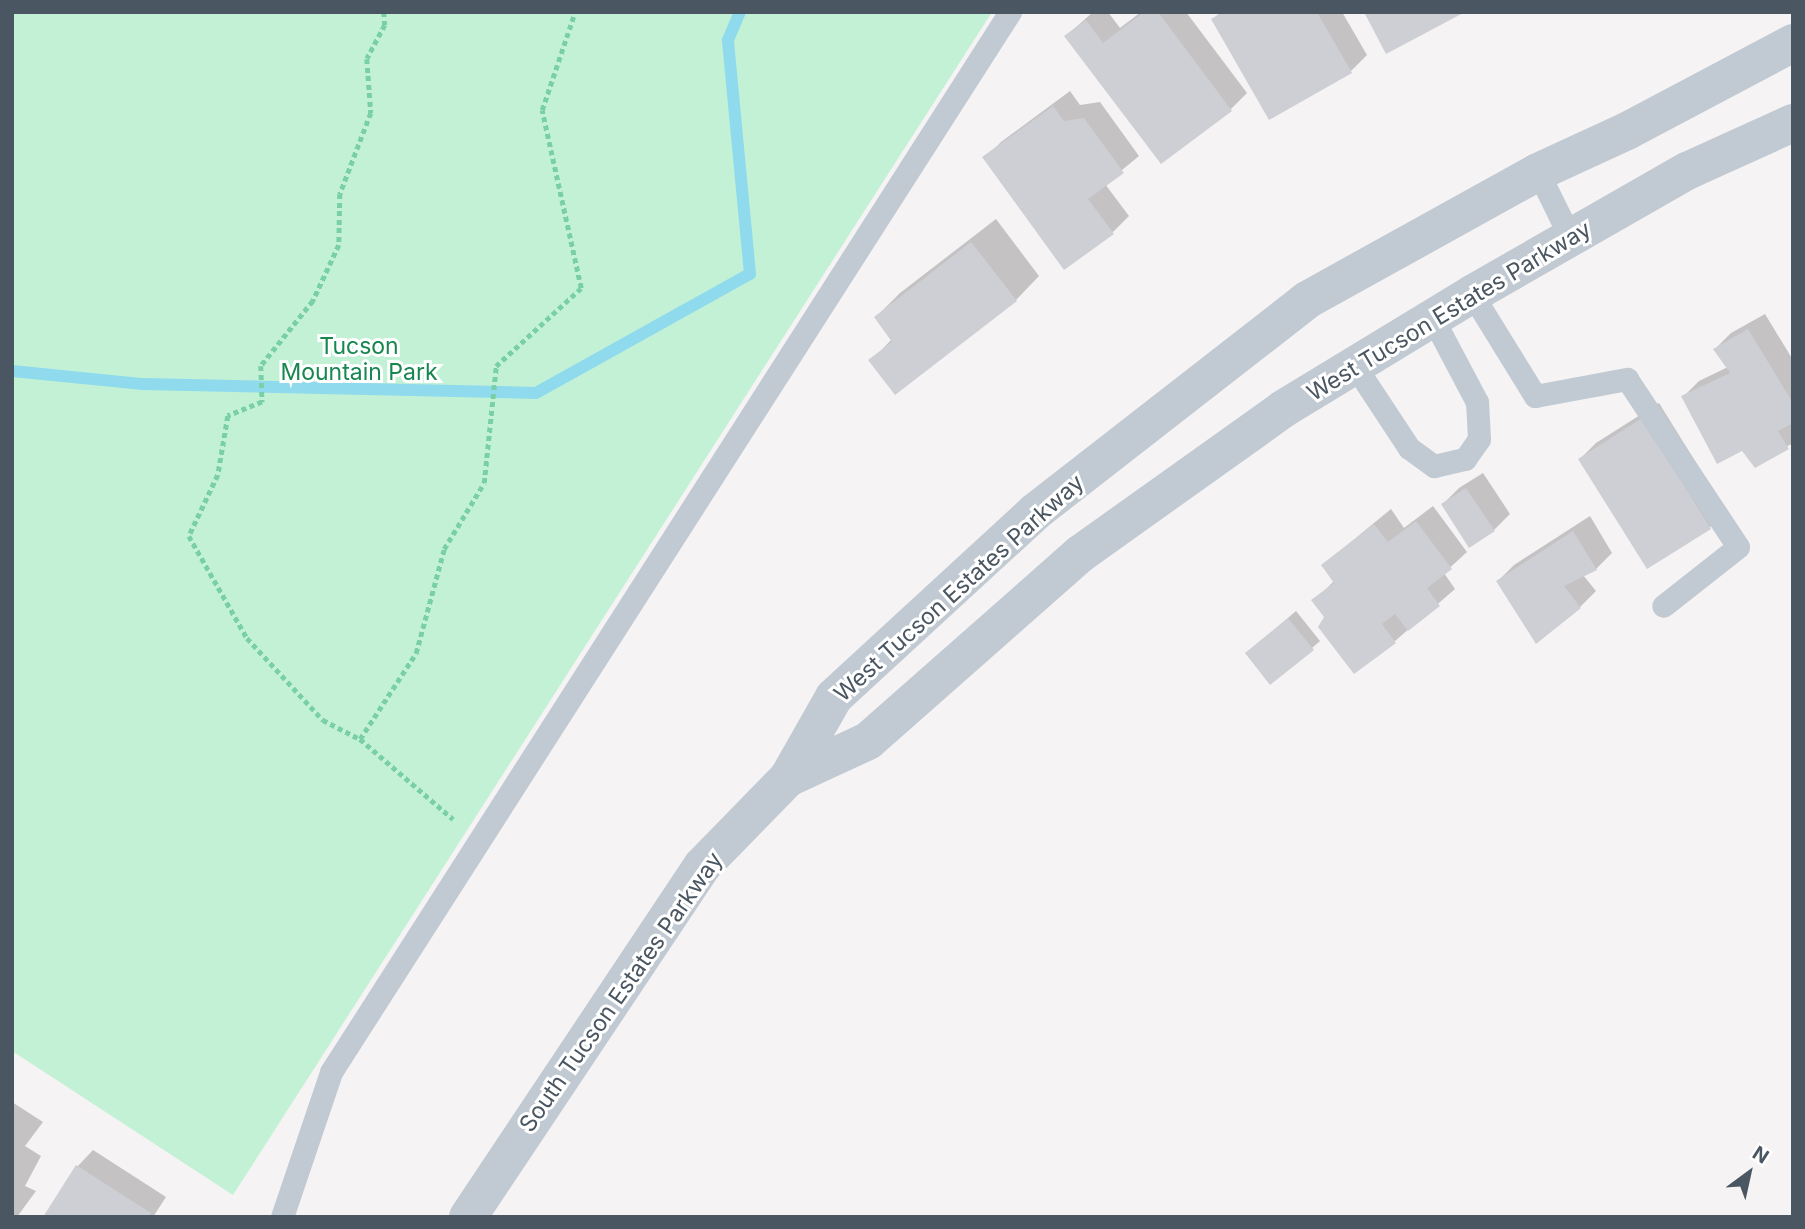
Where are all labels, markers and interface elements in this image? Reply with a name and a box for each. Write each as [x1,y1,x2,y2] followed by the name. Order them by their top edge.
[1302,215,1596,407] street label: West Tucson Estates Parkway
[280,332,438,386] park label: Tucson Mountain Park
[829,469,1089,707] street label: West Tucson Estates Parkway
[514,847,728,1137] street label: South Tucson Estates Parkway
[1714,1138,1784,1208] north arrow
[1748,1141,1773,1169] text: N

